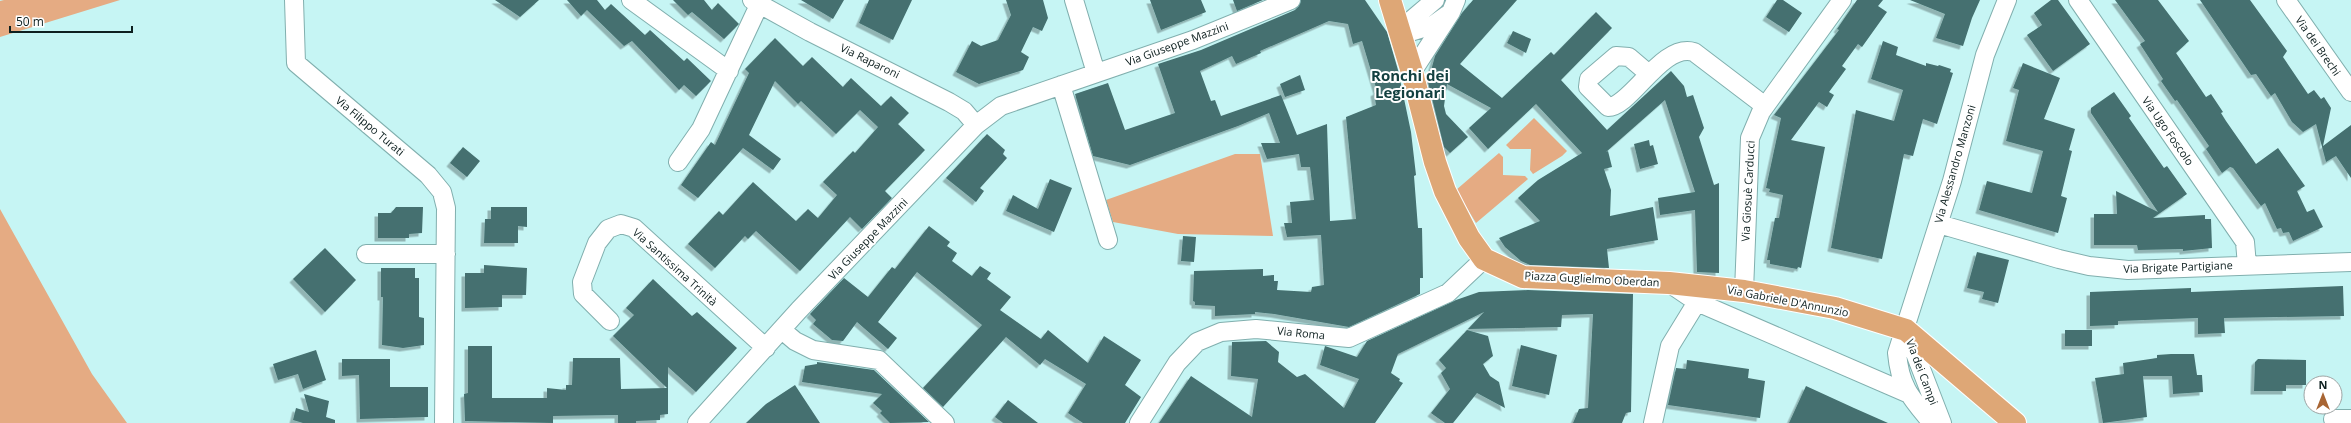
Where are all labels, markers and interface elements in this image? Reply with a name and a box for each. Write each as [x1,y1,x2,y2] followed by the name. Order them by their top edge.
[10,8,132,34] scale bar
[16,13,44,30] text: 50 m
[2292,13,2344,78] street label: Via dei Brechi
[1123,18,1230,69] street label: Via Giuseppe Mazzini
[838,40,903,81] street label: Via Raparoni
[1371,65,1449,102] district label: Ronchi dei Legionari
[333,92,408,159] street label: Via Filippo Turati
[2139,93,2198,168] street label: Via Ugo Foscolo
[1930,103,1979,225] street label: Via Alessandro Manzoni
[1737,140,1758,242] street label: Via Giosuè Carducci
[825,194,911,283] street label: Via Giuseppe Mazzini
[630,225,721,309] street label: Via Santissima Trinità
[2123,257,2233,276] street label: Via Brigate Partigiane
[1524,267,1660,290] street label: Piazza Guglielmo Oberdan
[1726,281,1850,320] street label: Via Gabriele D'Annunzio
[1276,323,1326,342] street label: Via Roma
[1903,337,1942,407] street label: Via dei Campi
[2303,375,2343,415] north arrow
[2319,377,2327,392] text: N

